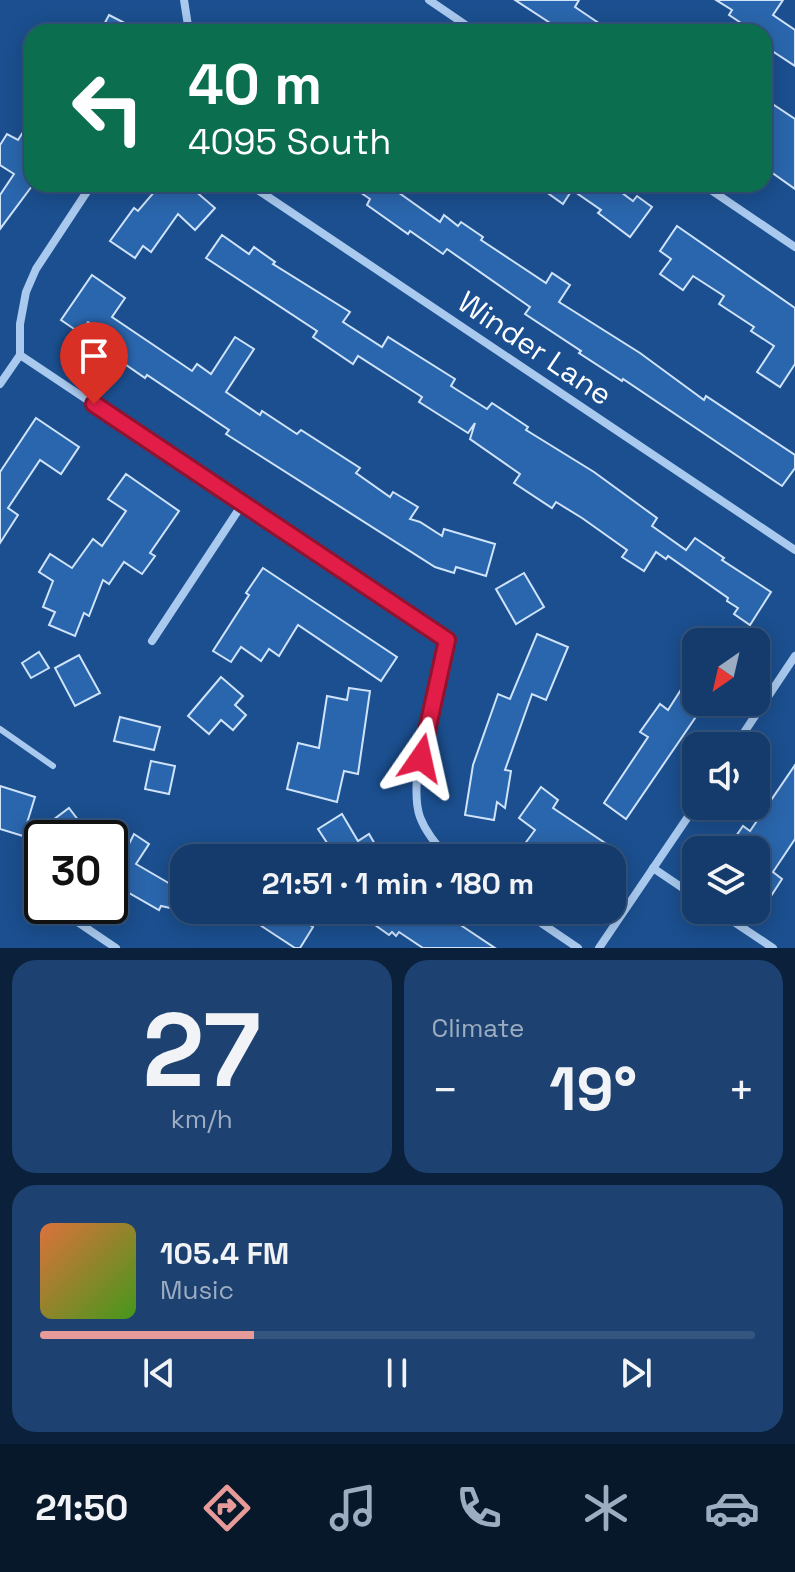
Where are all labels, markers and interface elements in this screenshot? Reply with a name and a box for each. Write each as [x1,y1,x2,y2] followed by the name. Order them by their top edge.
[188,49,322,120] text: 40 m
[56,56,160,160] icon: left
[188,119,391,165] text: 4095 South
[450,282,620,414] street label: Winder Lane
[60,322,128,404] pin
[72,334,116,378] icon: arrive
[682,628,770,716] north arrow
[682,628,770,924] map controls
[379,716,463,800] position arrow
[682,732,770,820] button: sound
[24,820,128,924] speed limit sign: 30
[682,836,770,924] button: layers
[262,864,534,903] text: 21:51 · 1 min · 180 m
[143,984,261,1116] text: 27
[432,1011,524,1045] text: Climate
[549,1051,637,1128] text: 19°
[432,1062,459,1118] text: −
[728,1062,755,1118] text: +
[171,1102,233,1136] text: km/h
[160,1234,289,1273] text: 105.4 FM
[160,1273,234,1307] text: Music
[137,1351,181,1395] icon: previous
[375,1351,419,1395] icon: pause
[614,1351,658,1395] icon: next
[199,1480,255,1536] icon: directions
[325,1480,381,1536] icon: music
[451,1480,507,1536] icon: phone
[578,1480,634,1536] icon: climate
[704,1480,760,1536] icon: car
[35,1485,128,1531] text: 21:50

